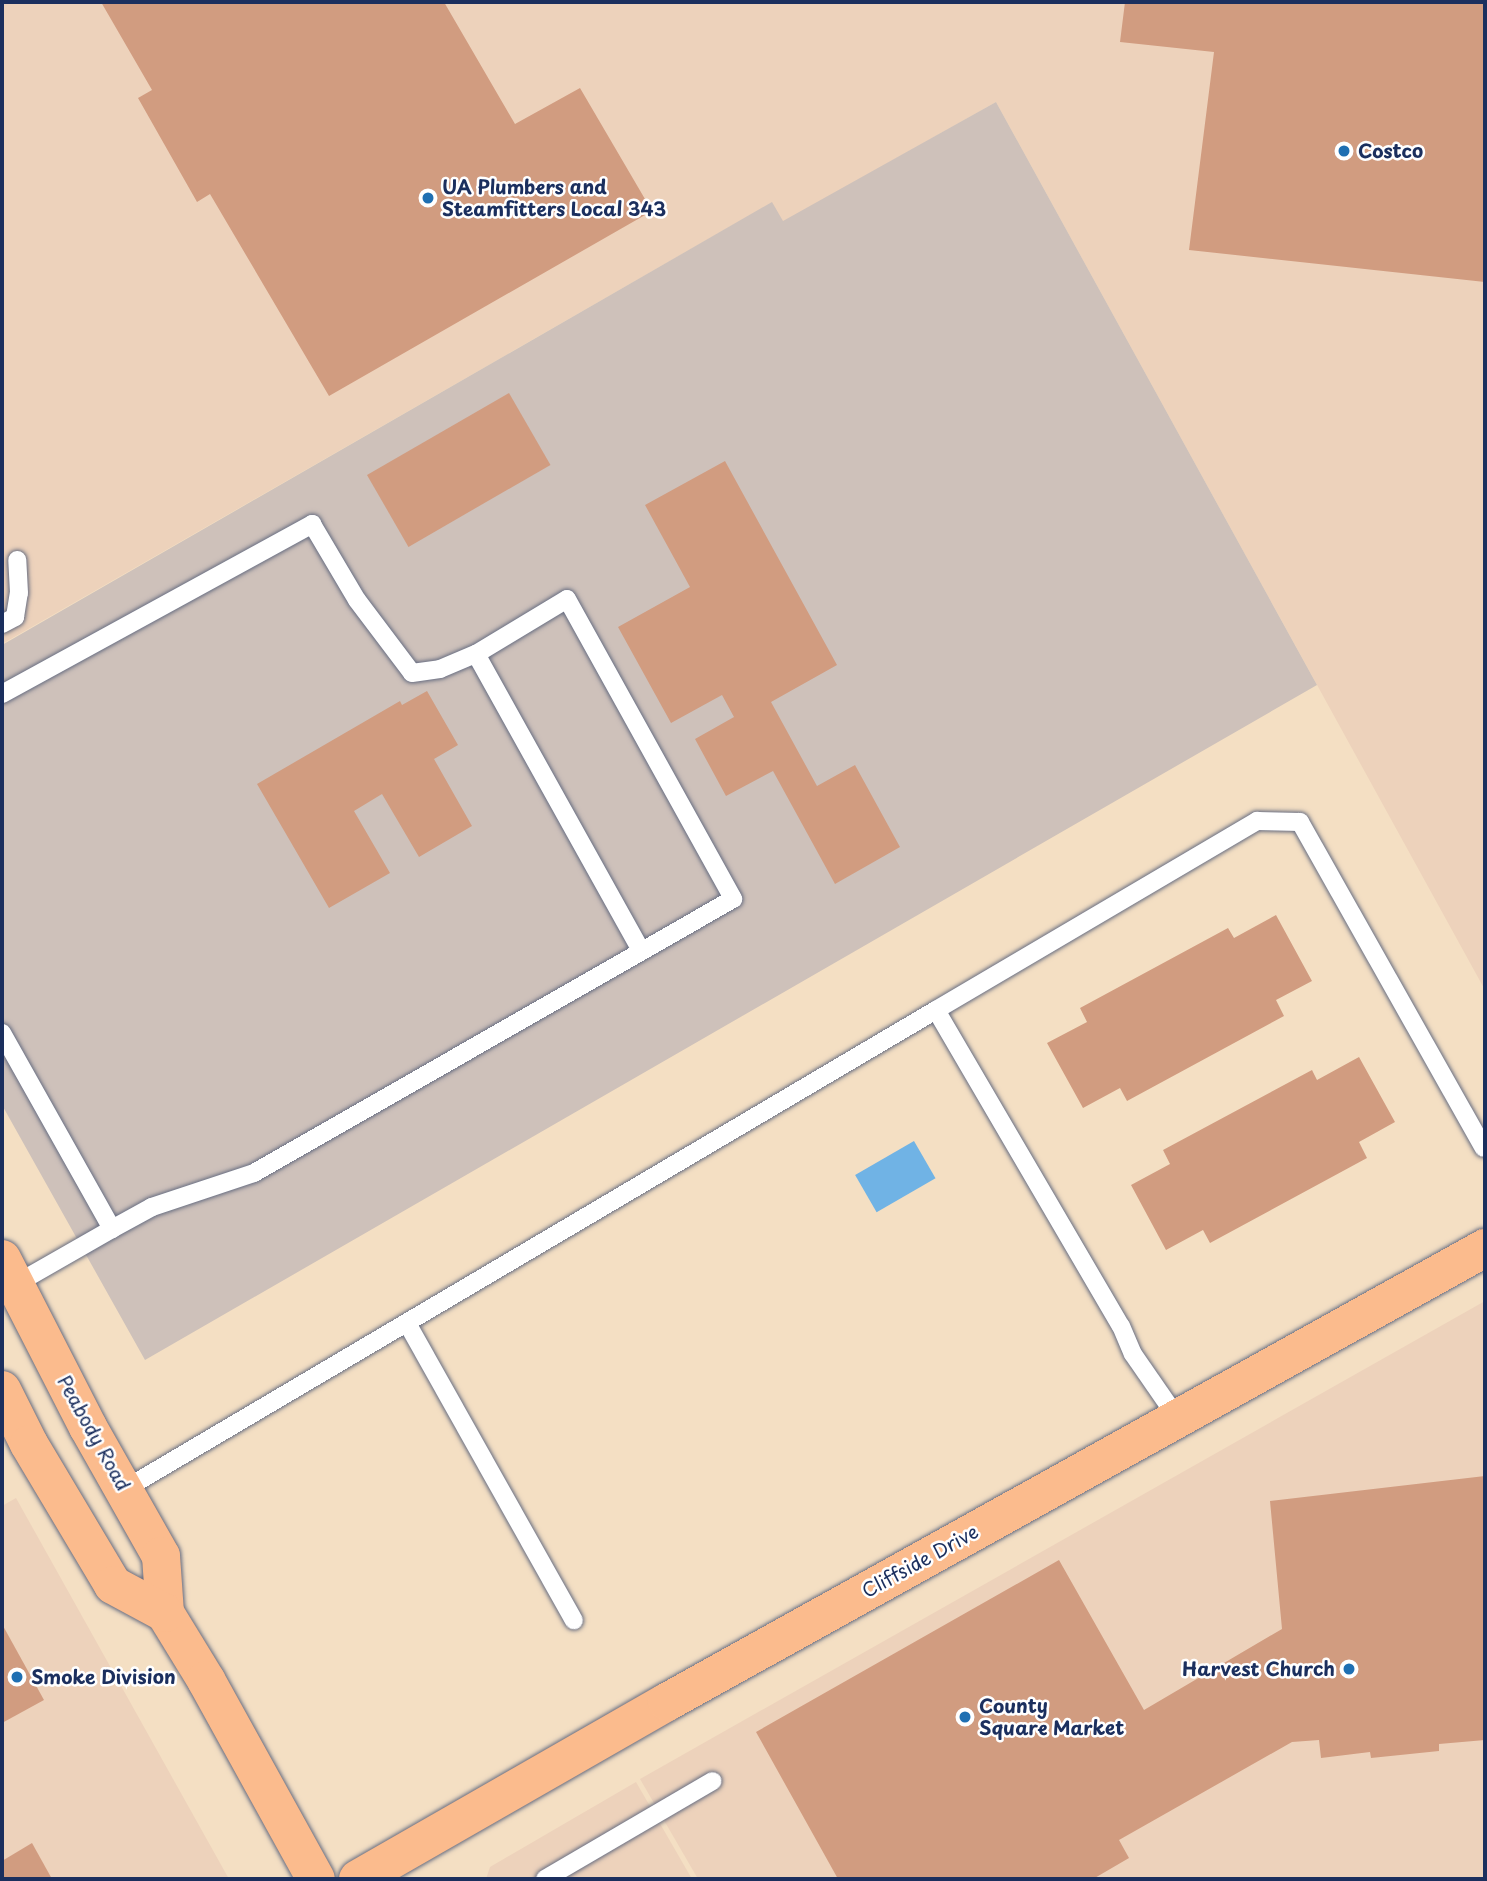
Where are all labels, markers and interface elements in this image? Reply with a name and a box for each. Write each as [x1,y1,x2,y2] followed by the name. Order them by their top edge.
[1358,140,1423,162] place label: Costco
[1336,143,1352,159] marker: Costco
[442,176,667,220] place label: UA Plumbers and Steamfitters Local 343
[420,190,436,206] marker: UA Plumbers and Steamfitters Local 343
[53,1371,135,1495] street label: Peabody Road
[858,1520,982,1602] street label: Cliffside Drive
[1182,1658,1335,1680] place label: Harvest Church
[1341,1661,1357,1677] marker: Harvest Church
[31,1666,176,1688] place label: Smoke Division
[9,1669,25,1685] marker: Smoke Division
[979,1695,1126,1739] place label: County Square Market
[957,1709,973,1725] marker: County Square Market

